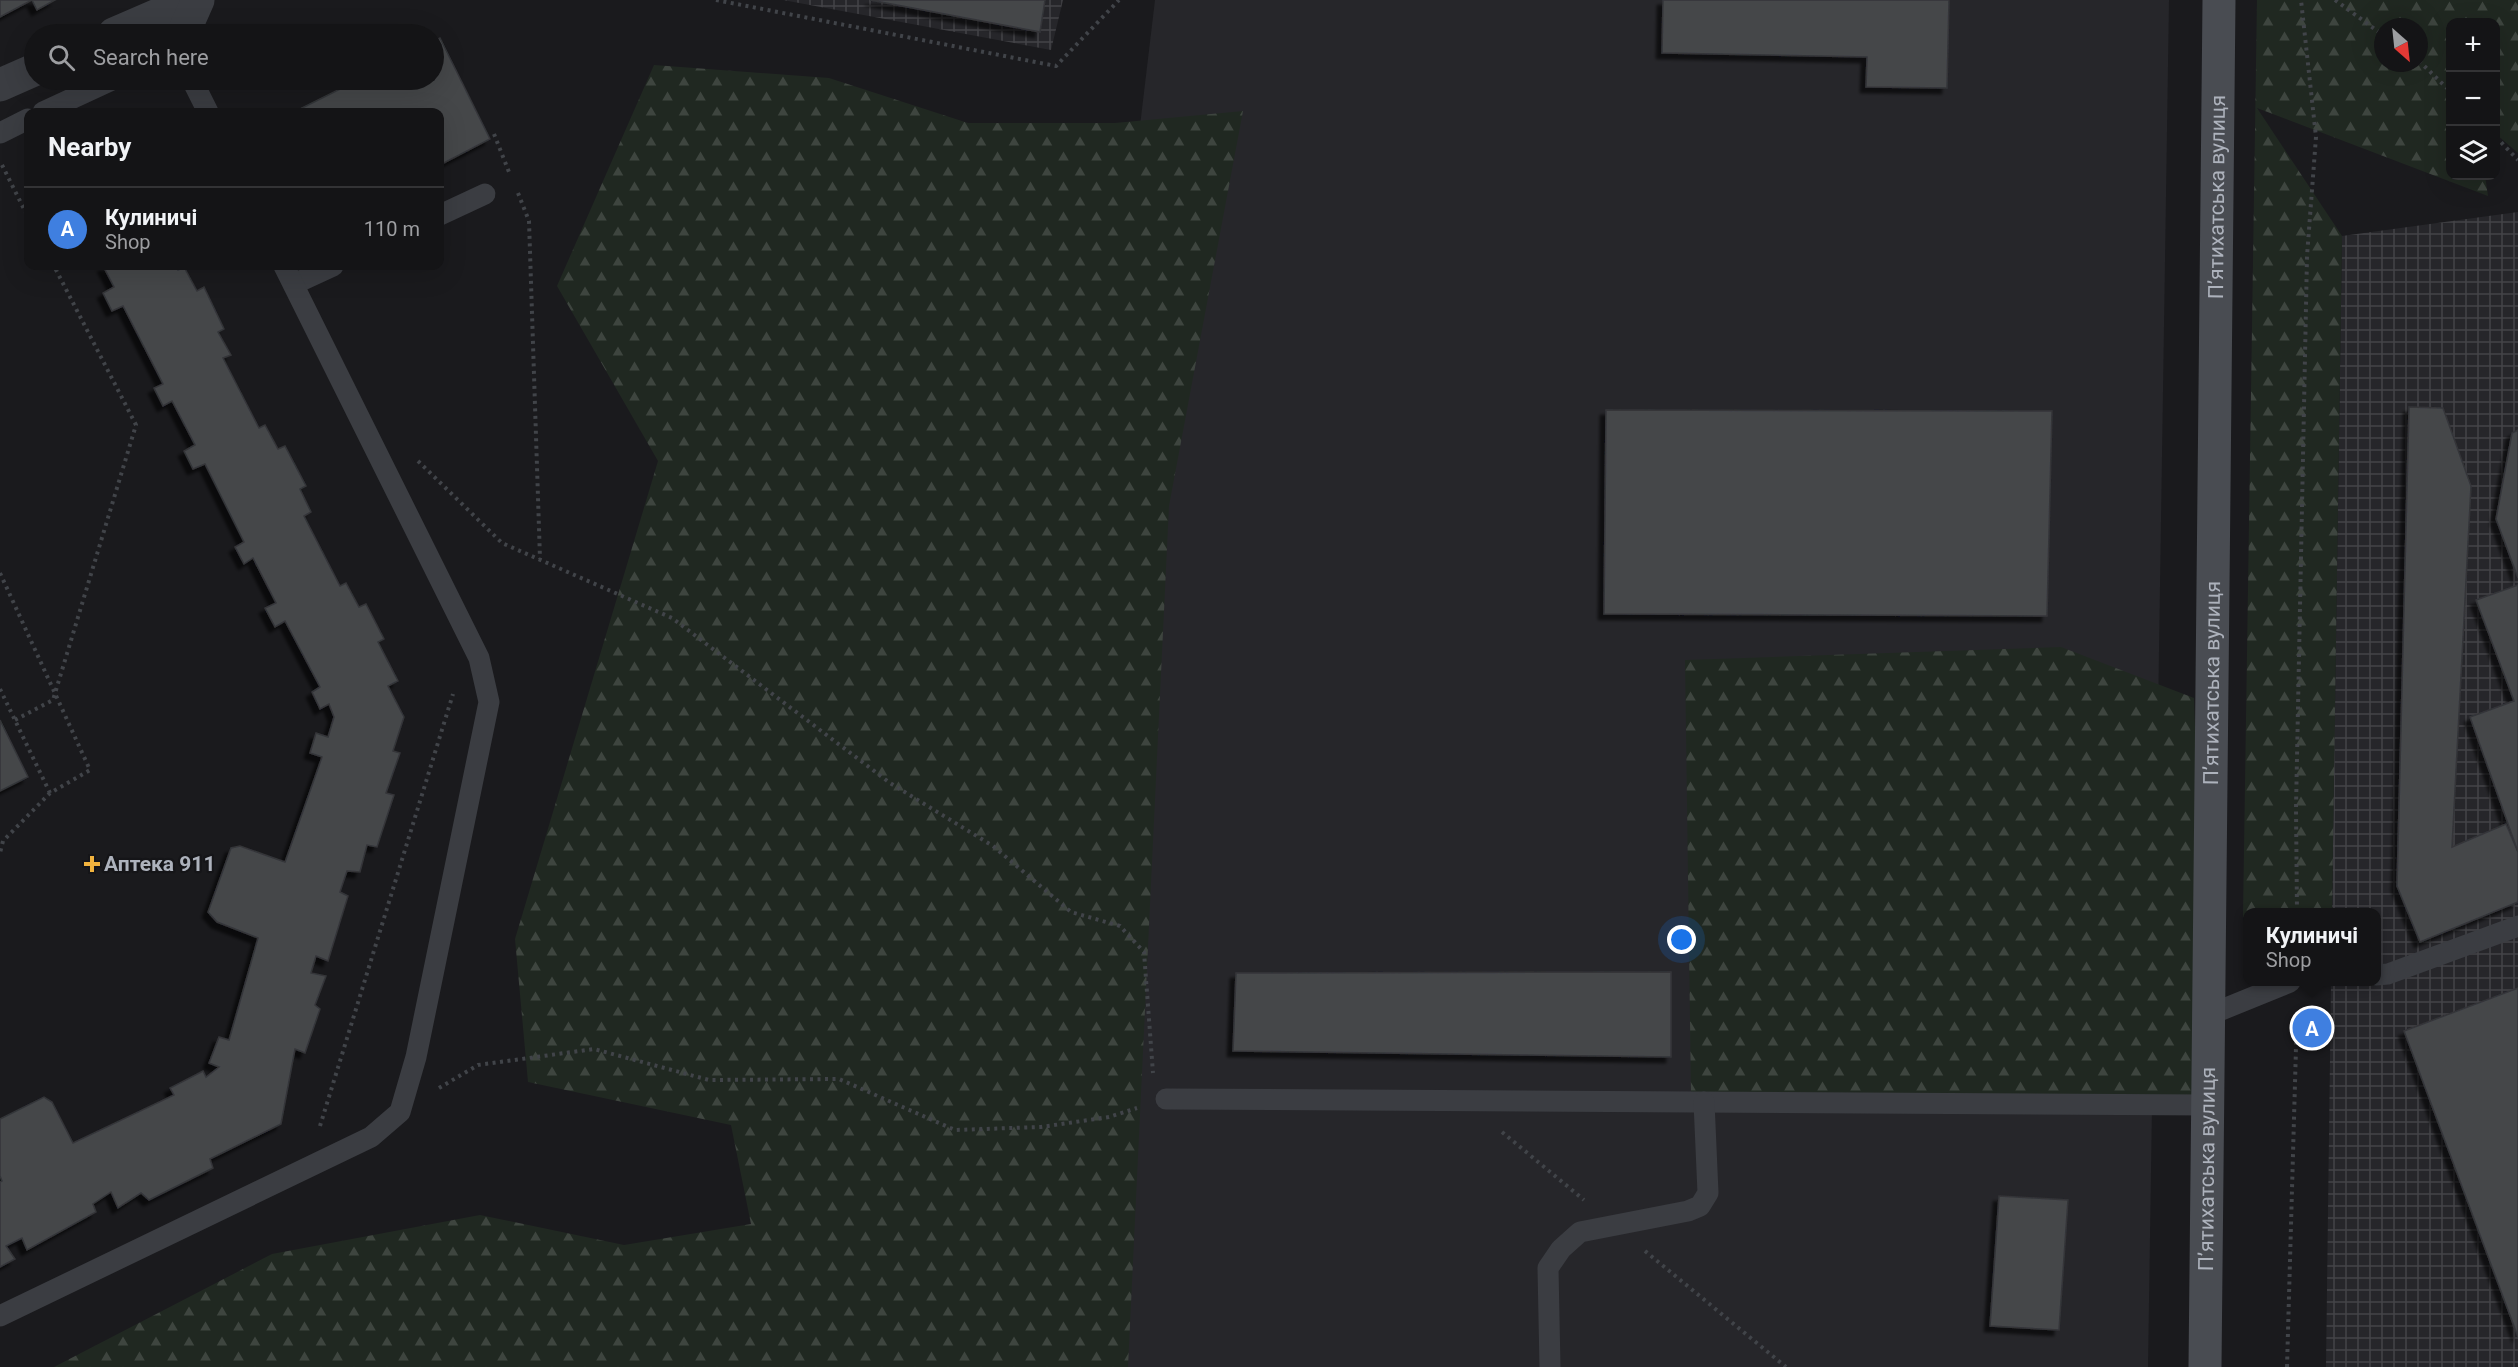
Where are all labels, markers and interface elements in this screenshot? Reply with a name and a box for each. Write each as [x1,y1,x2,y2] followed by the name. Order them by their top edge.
[2374,18,2428,72] north arrow
[2446,18,2500,180] map controls
[2446,18,2500,72] button: +
[24,24,444,90] search box
[45,41,78,74] icon: search
[93,45,209,70] text: Search here
[2446,72,2500,126] button: −
[2204,95,2230,299] street label: П’ятихатська вулиця
[2446,126,2500,180] button: layers
[48,132,131,162] text: Nearby
[105,205,197,230] text: Кулиничі
[61,217,74,241] text: A
[364,217,420,241] text: 110 m
[105,230,151,254] text: Shop
[2199,581,2225,785] street label: П’ятихатська вулиця
[104,852,215,876] place label: Аптека 911
[85,857,99,871] marker: Аптека 911
[2243,908,2381,986] popup
[2266,923,2358,948] text: Кулиничі
[1667,925,1696,954] your location
[2266,948,2311,972] text: Shop
[2292,1006,2332,1050] pin: A
[2194,1067,2220,1271] street label: П’ятихатська вулиця

